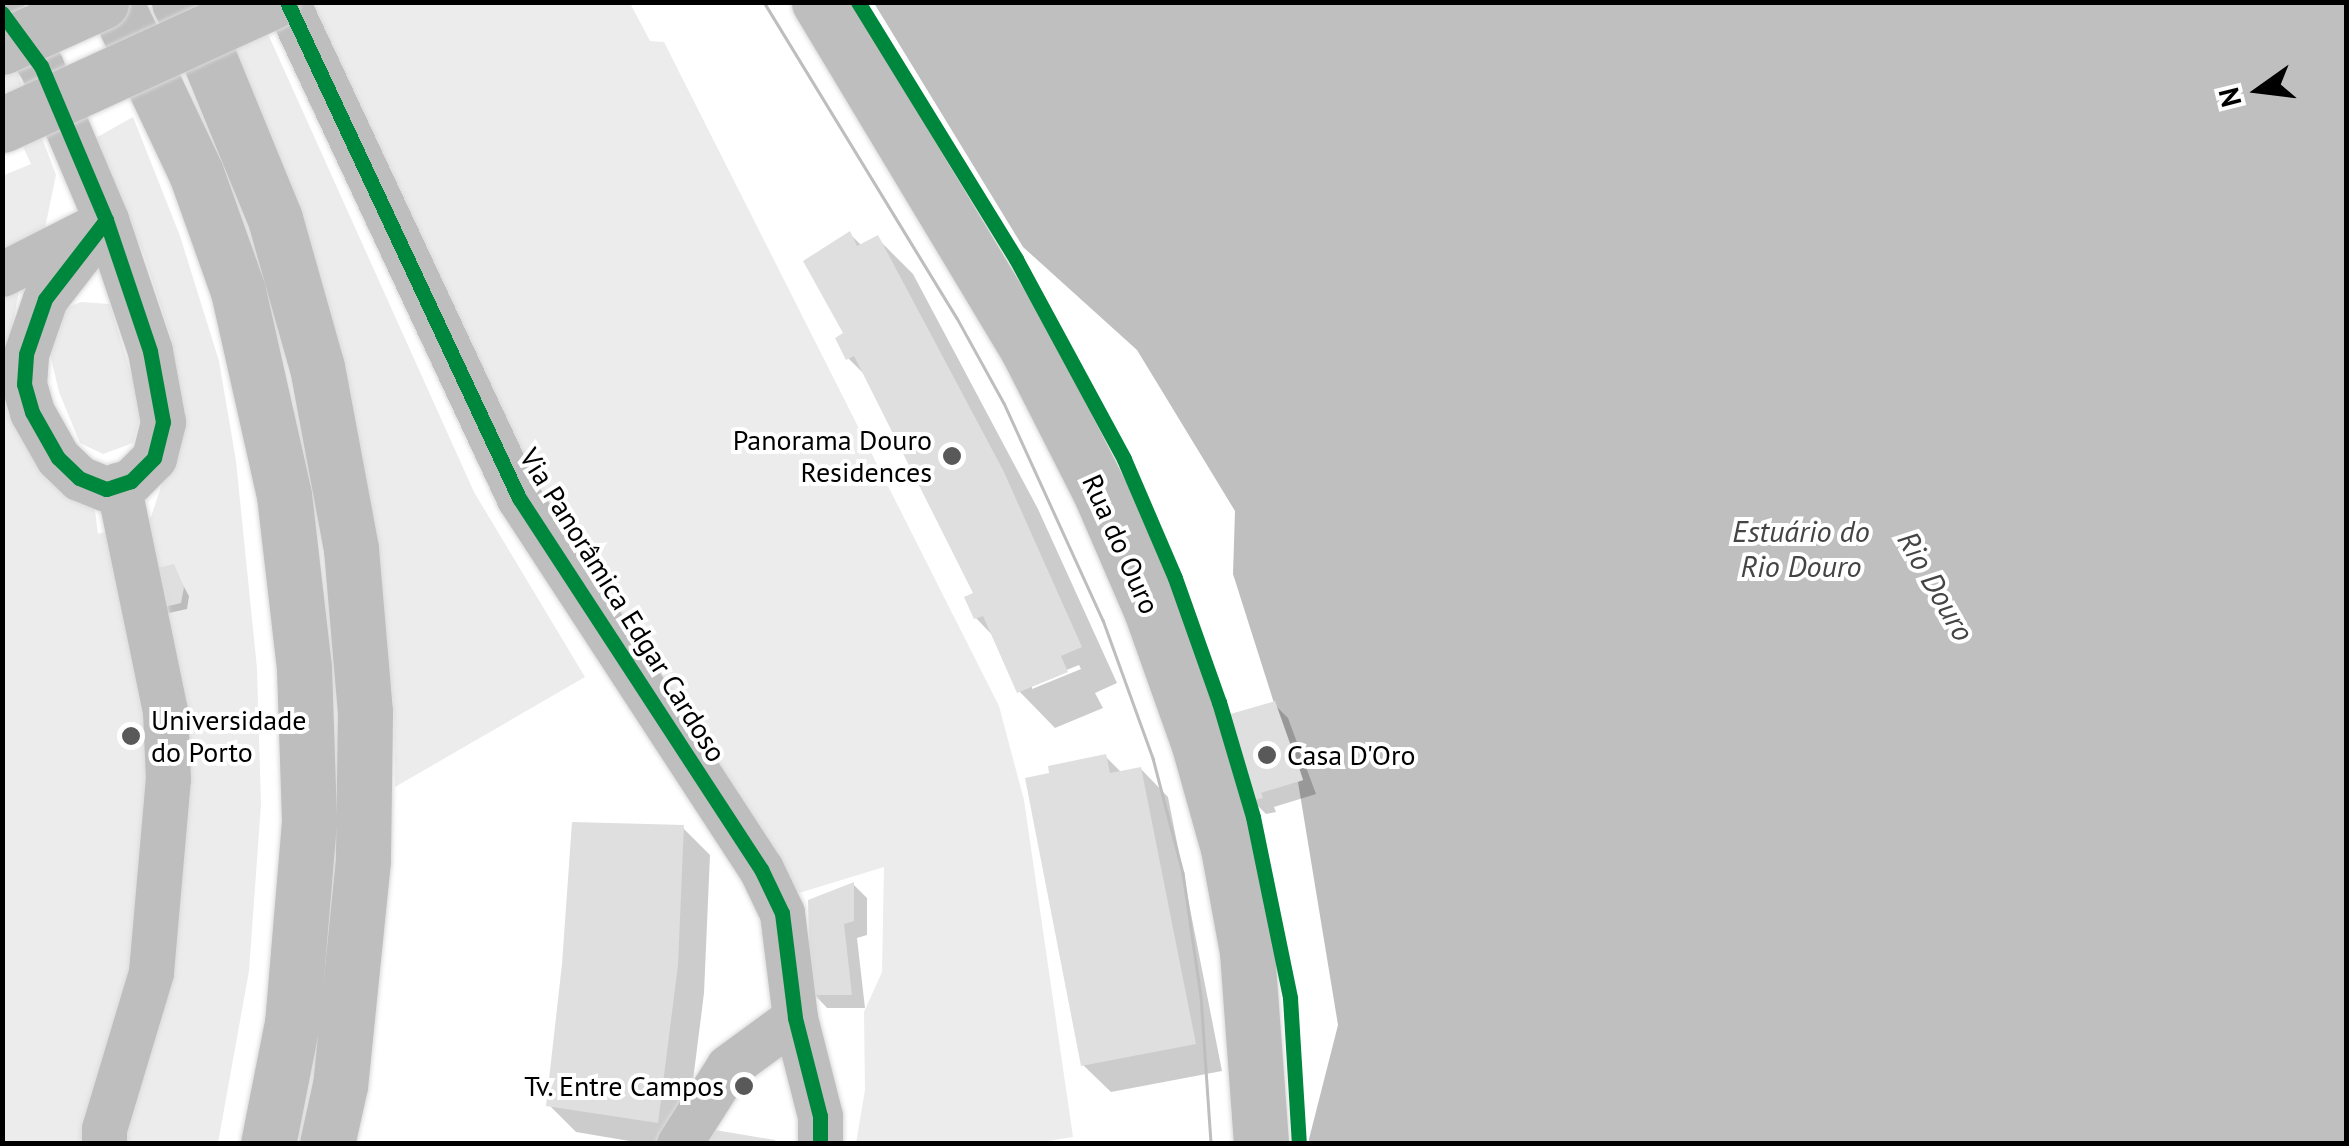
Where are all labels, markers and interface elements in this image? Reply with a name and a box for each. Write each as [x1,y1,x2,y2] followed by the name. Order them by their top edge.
[2209,40,2309,140] north arrow
[2209,84,2250,111] text: N
[733,423,932,489] place label: Panorama Douro Residences
[513,442,733,768] street label: Via Panorâmica Edgar Cardoso
[941,445,963,467] marker: Panorama Douro Residences
[1075,469,1167,619] street label: Rua do Ouro
[1732,513,1870,584] water label: Estuário do Rio Douro
[1890,525,1982,647] water label: Rio Douro
[151,703,307,769] place label: Universidade do Porto
[120,725,142,747] marker: Universidade do Porto
[1287,738,1415,772] place label: Casa D'Oro
[1256,744,1278,766] marker: Casa D'Oro
[522,1069,724,1103] place label: Tv. Entre Campos
[733,1075,755,1097] marker: Tv. Entre Campos

